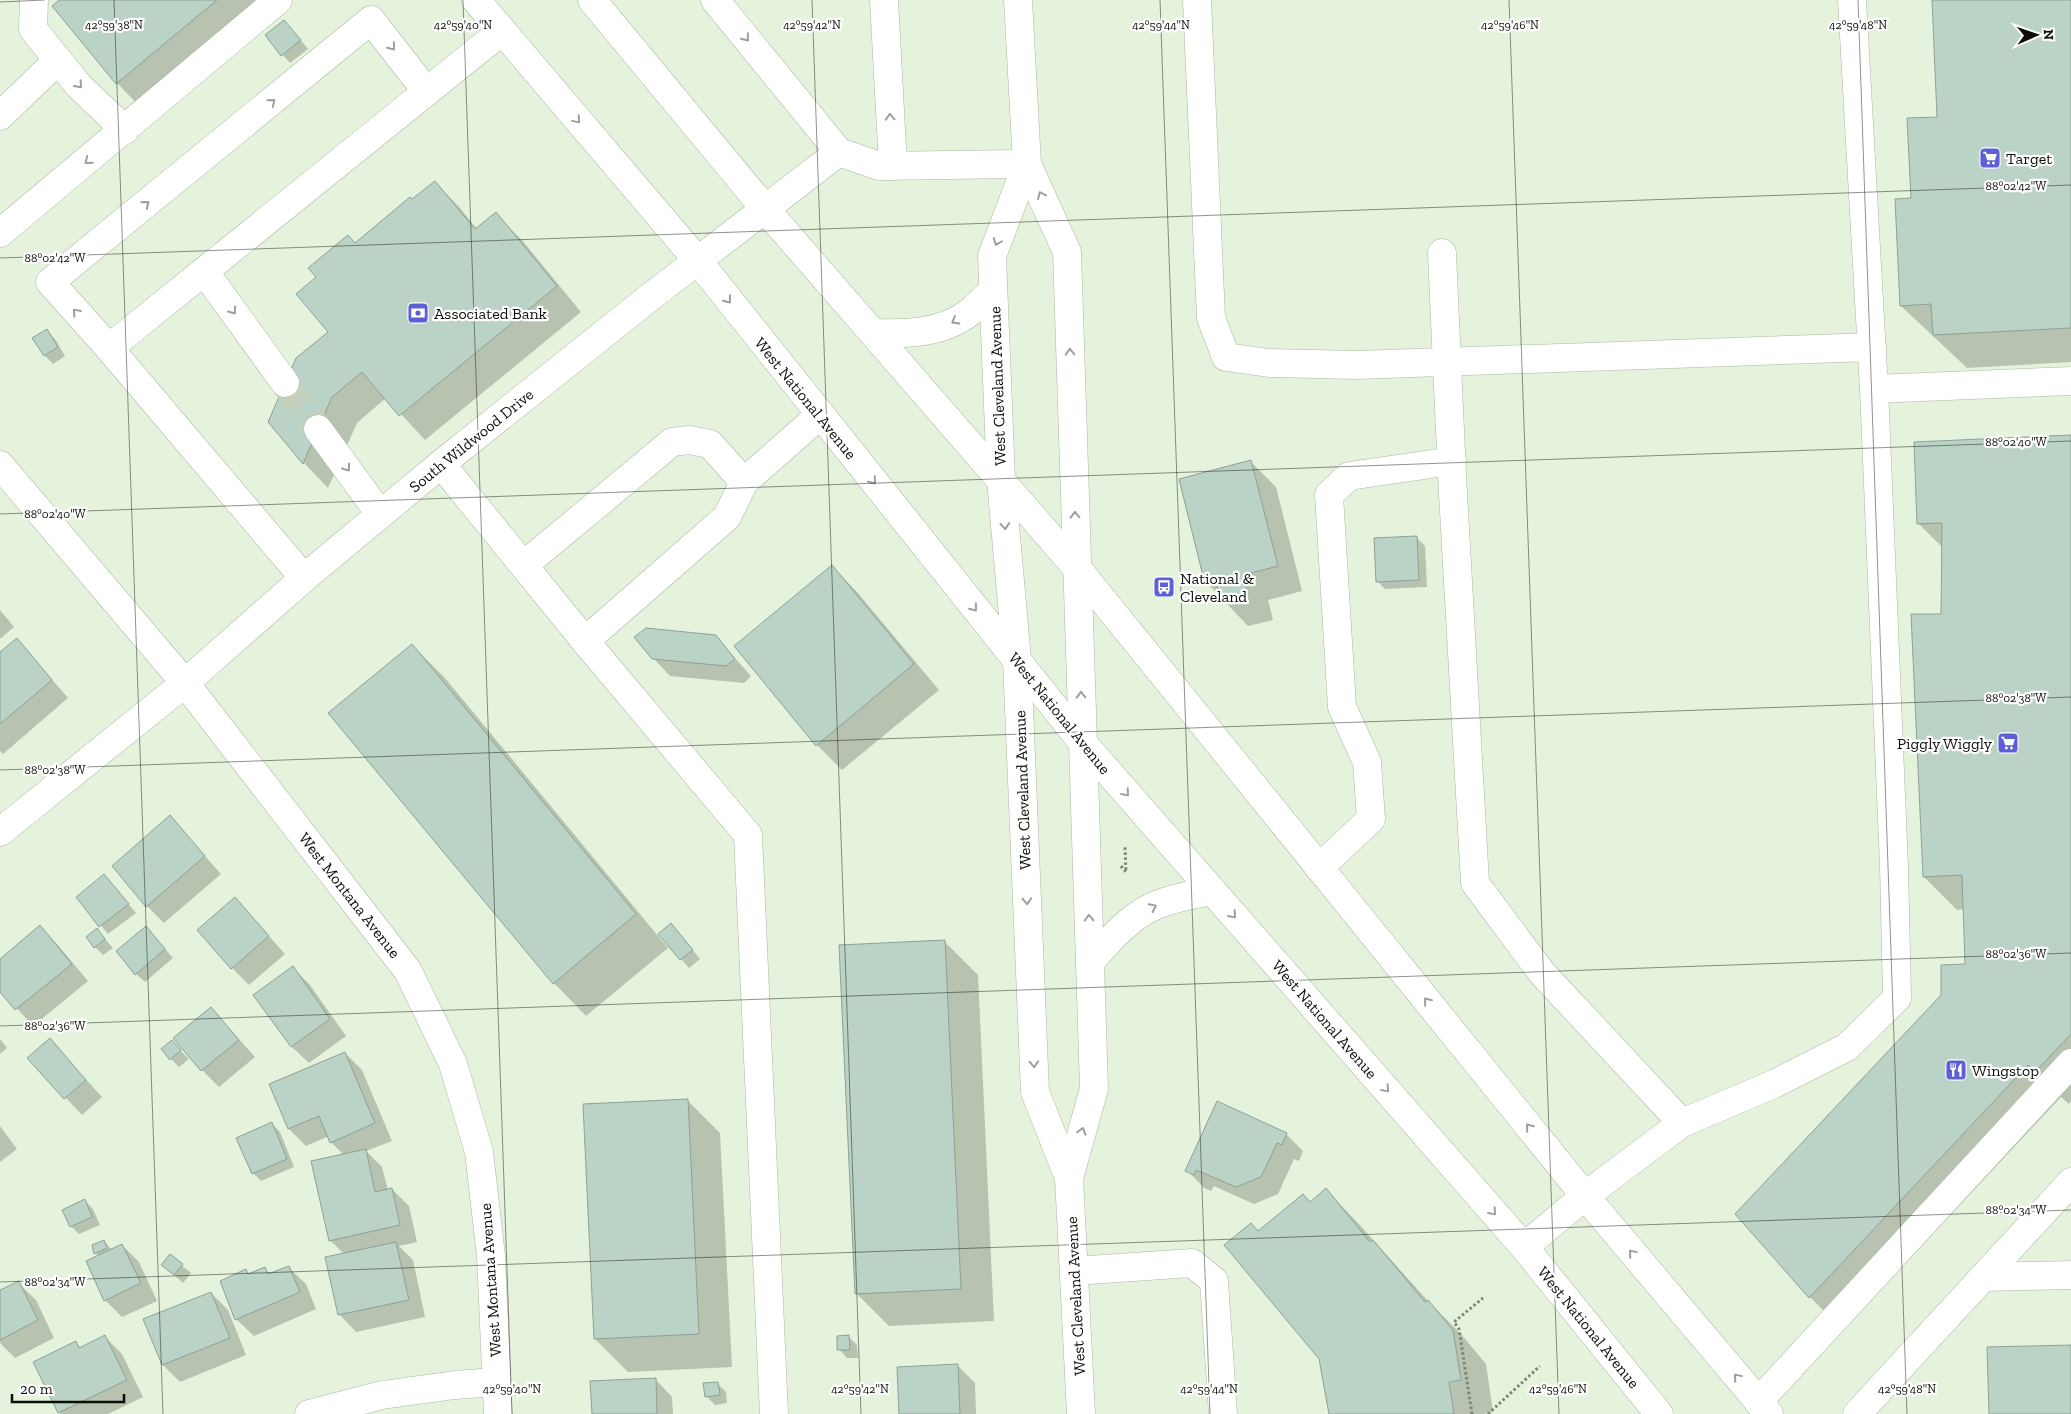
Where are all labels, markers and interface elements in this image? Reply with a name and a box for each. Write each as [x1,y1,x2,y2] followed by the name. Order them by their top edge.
[2011,10,2061,60] north arrow
[85,18,143,32] text: 42°59'38"N
[434,18,492,32] text: 42°59'40"N
[783,18,841,32] text: 42°59'42"N
[1132,18,1190,32] text: 42°59'44"N
[1481,18,1539,32] text: 42°59'46"N
[1829,18,1887,32] text: 42°59'48"N
[2040,29,2057,41] text: N
[740,32,749,41] one-way arrow
[387,41,395,50] one-way arrow
[73,79,82,88] one-way arrow
[266,98,275,107] one-way arrow
[885,113,896,121] one-way arrow
[572,114,580,123] one-way arrow
[1978,146,2002,170] supermarket icon: Target
[2006,149,2052,168] place label: Target
[84,155,93,164] one-way arrow
[1986,179,2047,193] text: 88°02'42"W
[1037,191,1048,200] one-way arrow
[140,202,149,210] one-way arrow
[993,237,1003,246] one-way arrow
[25,251,86,265] text: 88°02'42"W
[722,294,730,303] one-way arrow
[406,301,430,325] bank icon: Associated Bank
[434,304,548,323] place label: Associated Bank
[227,305,236,315] one-way arrow
[985,306,1010,466] street label: West Cleveland Avenue
[73,308,82,317] one-way arrow
[952,314,961,324] one-way arrow
[751,334,861,463] street label: West National Avenue
[1065,348,1075,356] one-way arrow
[405,384,537,496] street label: South Wildwood Drive
[1985,435,2048,449] text: 88°02'40"W
[341,462,349,471] one-way arrow
[868,475,876,484] one-way arrow
[24,507,87,521] text: 88°02'40"W
[1070,511,1080,518] one-way arrow
[999,522,1010,530] one-way arrow
[1180,569,1255,606] place label: National & Cleveland
[1152,575,1176,599] bus stop icon: National & Cleveland
[969,602,977,611] one-way arrow
[1005,649,1115,778] street label: West National Avenue
[1076,690,1087,698] one-way arrow
[1985,691,2047,705] text: 88°02'38"W
[1010,710,1035,870] street label: West Cleveland Avenue
[1996,731,2020,755] supermarket icon: Piggly Wiggly
[1897,734,1993,753] place label: Piggly Wiggly
[24,763,86,777] text: 88°02'38"W
[1120,787,1129,796] one-way arrow
[295,829,404,962] street label: West Montana Avenue
[1021,898,1032,906] one-way arrow
[1148,903,1157,914] one-way arrow
[1227,909,1236,918] one-way arrow
[1083,913,1094,921] one-way arrow
[1986,947,2047,961] text: 88°02'36"W
[1268,956,1381,1083] street label: West National Avenue
[1424,998,1432,1007] one-way arrow
[25,1019,86,1033] text: 88°02'36"W
[1944,1058,1968,1082] restaurant icon: Wingstop
[1028,1060,1039,1068] one-way arrow
[1972,1061,2039,1080] place label: Wingstop
[1381,1084,1390,1093] one-way arrow
[1526,1124,1534,1133] one-way arrow
[1077,1127,1087,1135] one-way arrow
[476,1203,505,1357] street label: West Montana Avenue
[1986,1203,2047,1217] text: 88°02'34"W
[1488,1206,1497,1215] one-way arrow
[1062,1216,1089,1376] street label: West Cleveland Avenue
[1629,1249,1638,1258] one-way arrow
[1534,1263,1644,1392] street label: West National Avenue
[25,1275,86,1289] text: 88°02'34"W
[12,1372,125,1404] scale bar
[1734,1373,1743,1382] one-way arrow
[20,1380,53,1398] text: 20 m
[483,1382,541,1396] text: 42°59'40"N
[831,1382,889,1396] text: 42°59'42"N
[1180,1382,1238,1396] text: 42°59'44"N
[1529,1382,1587,1396] text: 42°59'46"N
[1878,1382,1936,1396] text: 42°59'48"N

